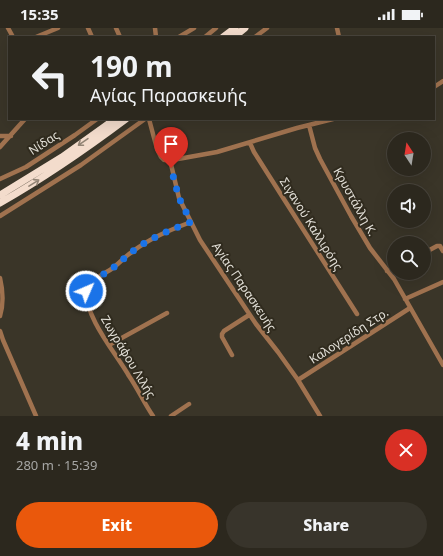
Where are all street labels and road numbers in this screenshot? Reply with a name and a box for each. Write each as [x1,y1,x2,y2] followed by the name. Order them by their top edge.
[25,126,62,159] street label: Νίδας
[330,164,381,239] street label: Κρυστάλλη Κ.
[276,174,347,274] street label: Σιγανού Καλλιρόης
[208,239,281,335] street label: Αγίας Παρασκευής
[306,304,392,368] street label: Καλογερίδη Στρ.
[97,312,160,401] street label: Ζωγράφου Λιλής

